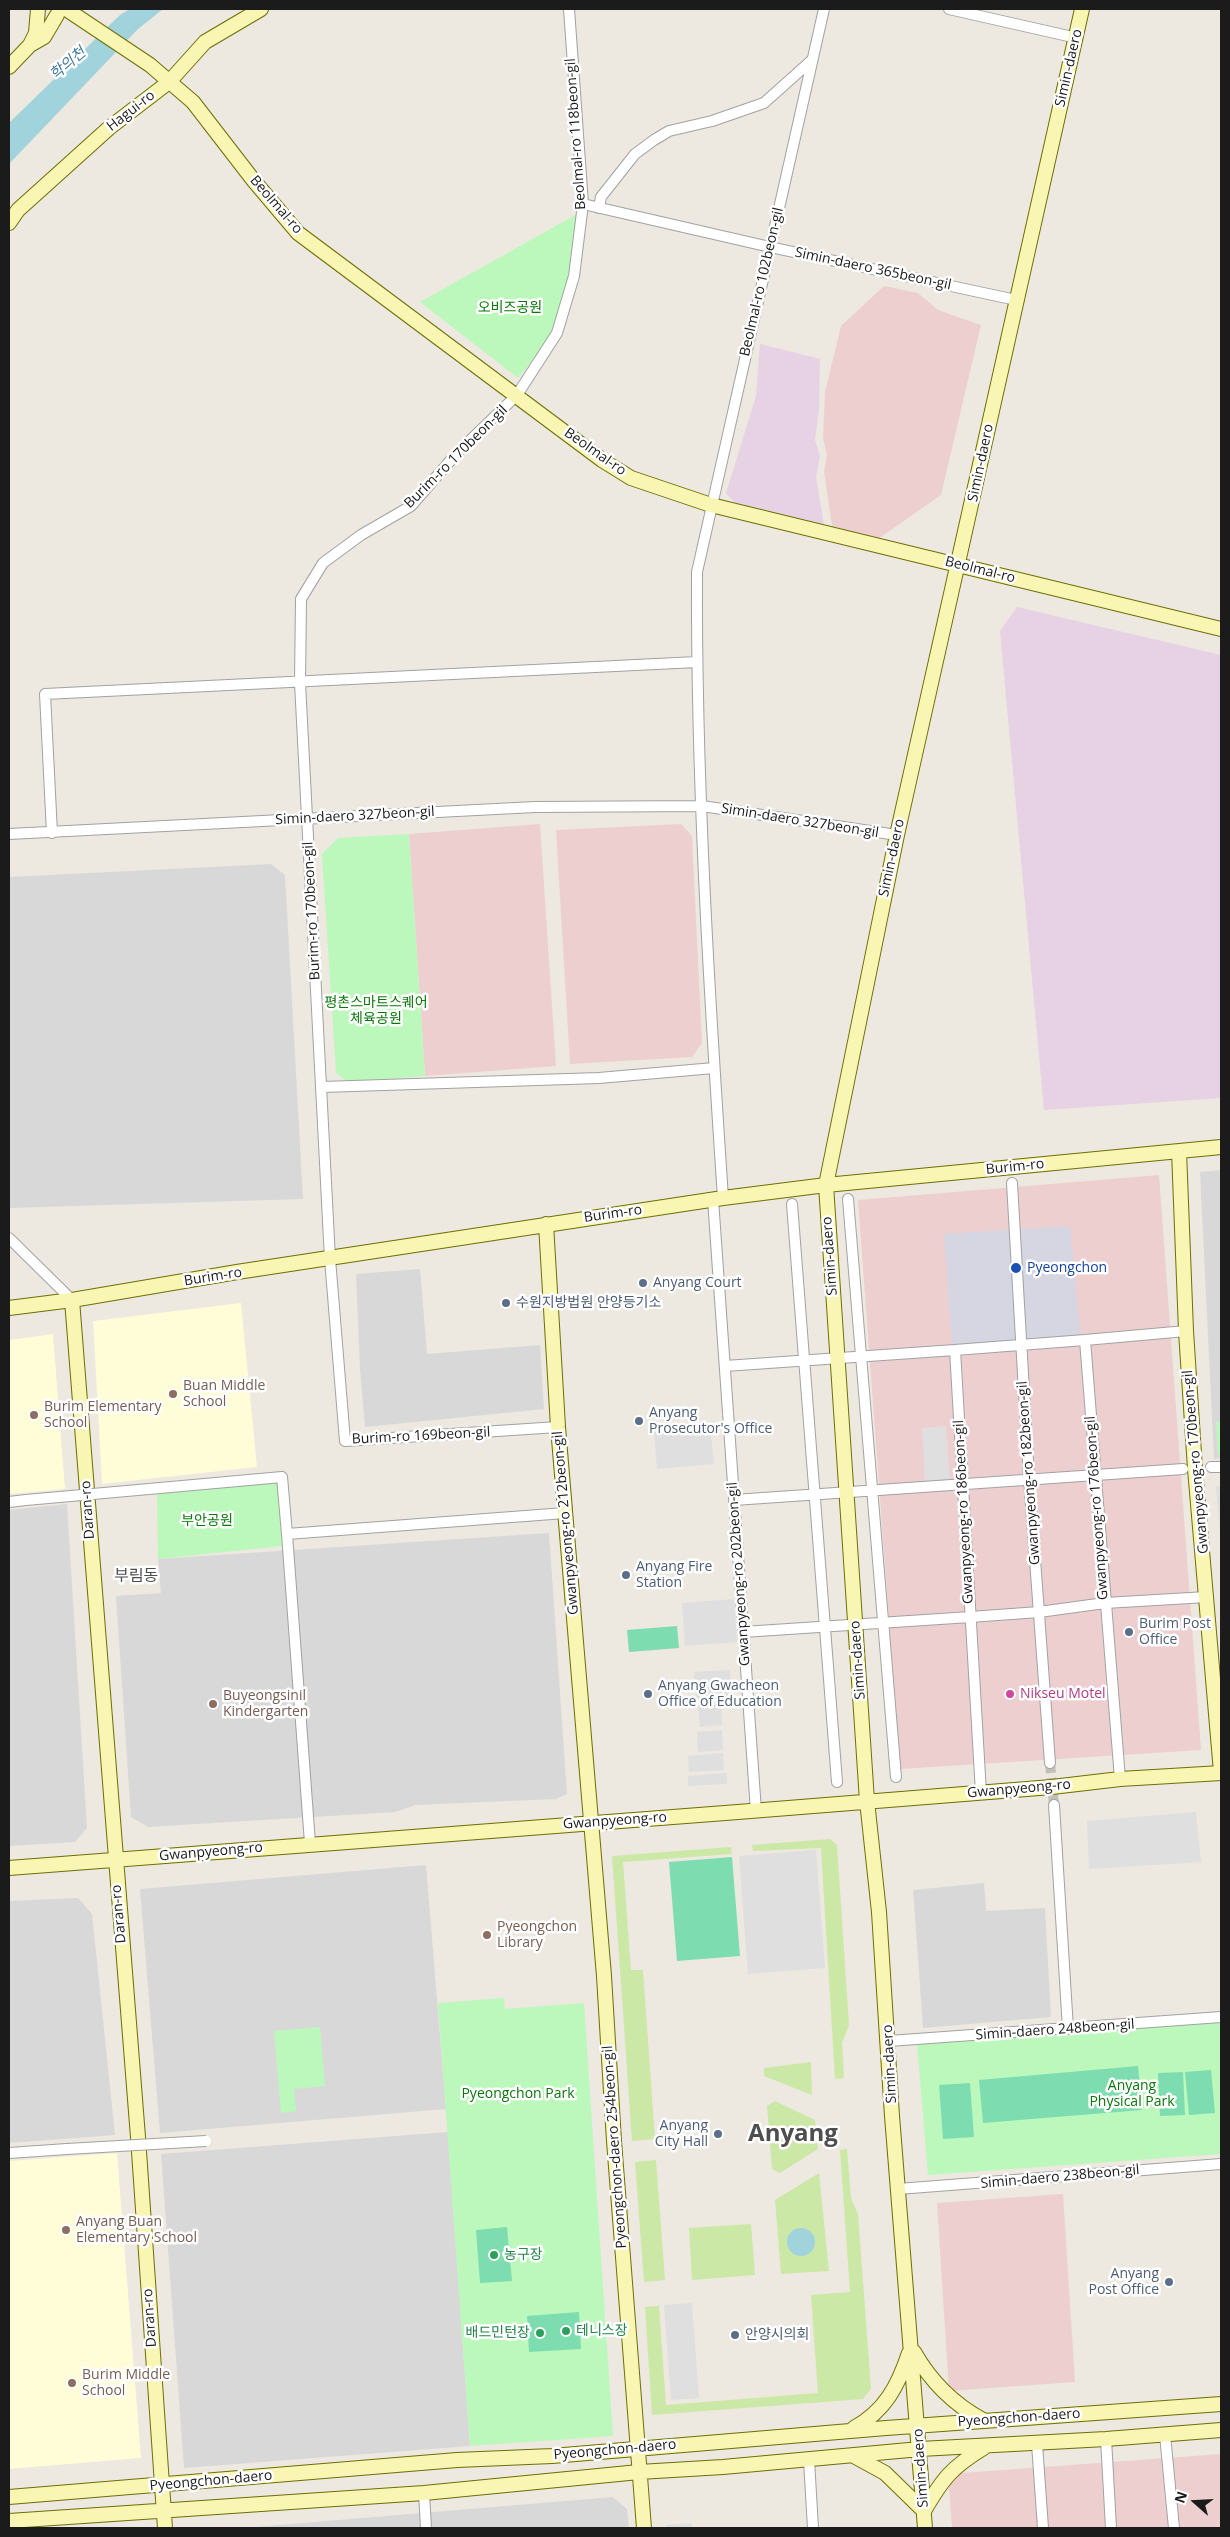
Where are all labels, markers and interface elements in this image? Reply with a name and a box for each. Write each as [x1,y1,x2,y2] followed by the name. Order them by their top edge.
[1052,28,1086,108] street label: Simin-daero
[46,44,90,84] water label: 학의천
[562,58,590,210] street label: Beolmal-ro 118beon-gil
[104,87,158,135] street label: Hagui-ro
[246,172,306,238] street label: Beolmal-ro
[737,206,787,358] street label: Beolmal-ro 102beon-gil
[793,244,953,294] street label: Simin-daero 365beon-gil
[478,300,542,316] park label: 오비즈공원
[401,402,511,512] street label: Burim-ro 170beon-gil
[965,423,997,503] street label: Simin-daero
[561,425,629,479] street label: Beolmal-ro
[943,553,1017,587] street label: Beolmal-ro
[720,800,880,842] street label: Simin-daero 327beon-gil
[275,803,435,829] street label: Simin-daero 327beon-gil
[876,818,908,898] street label: Simin-daero
[300,841,324,981] street label: Burim-ro 170beon-gil
[324,995,428,1028] park label: 평촌스마트스퀘어 체육공원
[985,1156,1045,1178] street label: Burim-ro
[583,1202,643,1226] street label: Burim-ro
[819,1216,841,1296] street label: Simin-daero
[1027,1260,1107,1276] place label: Pyeongchon
[1009,1261,1023,1275] marker: Pyeongchon
[183,1264,243,1290] street label: Burim-ro
[653,1275,742,1291] place label: Anyang Court
[637,1277,649,1289] marker: Anyang Court
[516,1295,661,1311] place label: 수원지방법원 안양등기소
[500,1297,512,1309] marker: 수원지방법원 안양등기소
[1180,1369,1212,1555] street label: Gwanpyeong-ro 170beon-gil
[183,1378,265,1410] place label: Buan Middle School
[1014,1380,1044,1566] street label: Gwanpyeong-ro 182beon-gil
[167,1388,179,1400] marker: Buan Middle School
[44,1399,162,1431] place label: Burim Elementary School
[649,1405,772,1438] place label: Anyang Prosecutor's Office
[28,1409,40,1421] marker: Burim Elementary School
[633,1415,645,1427] marker: Anyang Prosecutor's Office
[1082,1415,1112,1601] street label: Gwanpyeong-ro 176beon-gil
[951,1420,977,1604] street label: Gwanpyeong-ro 186beon-gil
[351,1424,491,1448] street label: Burim-ro 169beon-gil
[550,1430,582,1616] street label: Gwanpyeong-ro 212beon-gil
[78,1480,98,1540] street label: Daran-ro
[724,1481,754,1667] street label: Gwanpyeong-ro 202beon-gil
[181,1513,233,1529] park label: 부안공원
[636,1559,712,1591] place label: Anyang Fire Station
[114,1566,158,1586] district label: 부림동
[620,1569,632,1581] marker: Anyang Fire Station
[1139,1616,1211,1648] place label: Burim Post Office
[847,1620,869,1700] street label: Simin-daero
[1123,1626,1135,1638] marker: Burim Post Office
[658,1678,782,1710] place label: Anyang Gwacheon Office of Education
[1020,1686,1106,1702] place label: Nikseu Motel
[223,1688,308,1720] place label: Buyeongsinil Kindergarten
[642,1688,654,1700] marker: Anyang Gwacheon Office of Education
[1004,1688,1016,1700] marker: Nikseu Motel
[207,1698,219,1710] marker: Buyeongsinil Kindergarten
[966,1776,1072,1802] street label: Gwanpyeong-ro
[562,1809,668,1833] street label: Gwanpyeong-ro
[158,1839,264,1865] street label: Gwanpyeong-ro
[108,1884,130,1944] street label: Daran-ro
[497,1919,577,1951] place label: Pyeongchon Library
[481,1929,493,1941] marker: Pyeongchon Library
[975,2016,1135,2044] street label: Simin-daero 248beon-gil
[880,2024,900,2104] street label: Simin-daero
[600,2045,630,2249] street label: Pyeongchon-daero 254beon-gil
[1089,2078,1175,2110] park label: Anyang Physical Park
[461,2086,575,2102] park label: Pyeongchon Park
[655,2118,708,2150] place label: Anyang City Hall
[748,2120,838,2148] district label: Anyang
[712,2128,724,2140] marker: Anyang City Hall
[980,2162,1140,2192] street label: Simin-daero 238beon-gil
[76,2214,197,2246] place label: Anyang Buan Elementary School
[60,2224,72,2236] marker: Anyang Buan Elementary School
[504,2247,543,2263] place label: 농구장
[488,2249,500,2261] marker: 농구장
[1088,2266,1159,2298] place label: Anyang Post Office
[1163,2276,1175,2288] marker: Anyang Post Office
[140,2288,160,2348] street label: Daran-ro
[576,2323,628,2339] place label: 테니스장
[466,2325,530,2341] place label: 배드민턴장
[560,2325,572,2337] marker: 테니스장
[534,2327,546,2339] marker: 배드민턴장
[745,2327,809,2343] place label: 안양시의회
[729,2329,741,2341] marker: 안양시의회
[82,2367,170,2400] place label: Burim Middle School
[66,2377,78,2389] marker: Burim Middle School
[957,2405,1081,2431] street label: Pyeongchon-daero
[910,2428,932,2508] street label: Simin-daero
[553,2436,677,2464] street label: Pyeongchon-daero
[149,2467,273,2495] street label: Pyeongchon-daero
[1170,2477,1220,2527] north arrow
[1170,2488,1191,2505] text: N

